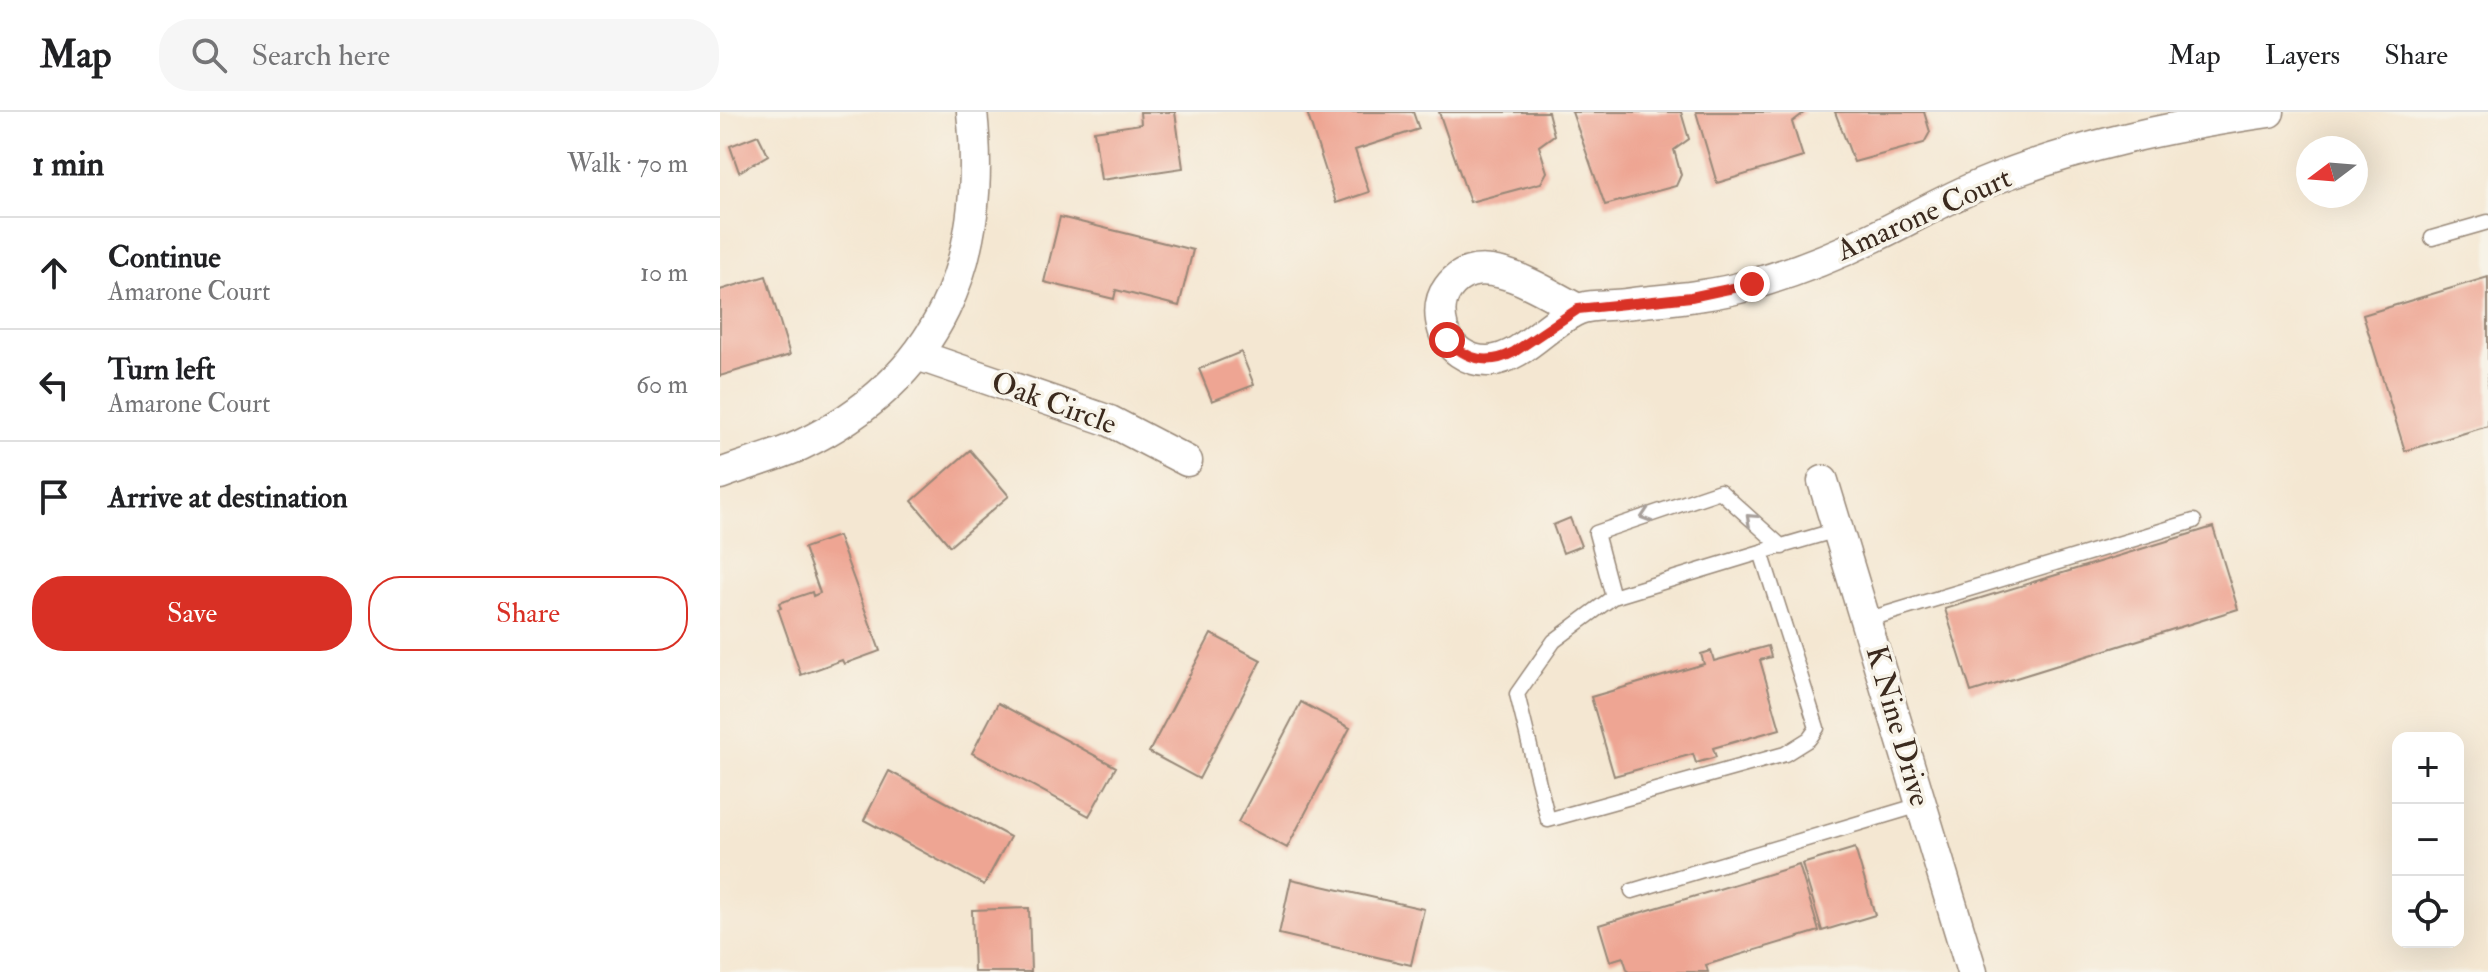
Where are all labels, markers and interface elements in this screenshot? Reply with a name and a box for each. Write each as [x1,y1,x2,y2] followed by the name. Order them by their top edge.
[159,19,719,91] search box
[40,31,111,79] text: Map
[187,33,231,77] icon: search
[251,37,390,74] text: Search here
[2168,38,2221,73] text: Map
[2265,38,2340,73] text: Layers
[2384,38,2448,73] text: Share
[2296,136,2368,208] north arrow
[32,143,104,186] text: 1 min
[567,148,688,180] text: Walk · 70 m
[1830,159,2017,269] street label: Amarone Court
[108,239,221,276] text: Continue
[32,251,76,295] icon: ahead
[640,257,688,289] text: 10 m
[1734,266,1770,302] route end
[108,276,270,308] text: Amarone Court
[1429,322,1465,358] route start
[108,351,215,388] text: Turn left
[32,363,76,407] icon: left
[986,363,1122,443] street label: Oak Circle
[636,369,688,401] text: 60 m
[108,388,270,420] text: Amarone Court
[32,475,76,519] icon: arrive
[108,479,348,516] text: Arrive at destination
[1640,507,1654,523] one-way arrow
[1746,514,1761,529] one-way arrow
[32,576,352,651] button: Save
[368,576,688,651] button: Share
[1857,642,1939,810] street label: K Nine Drive
[2392,732,2464,948] map controls
[2392,732,2464,804] button: +
[2392,804,2464,876] button: −
[2392,876,2464,948] button: locate

